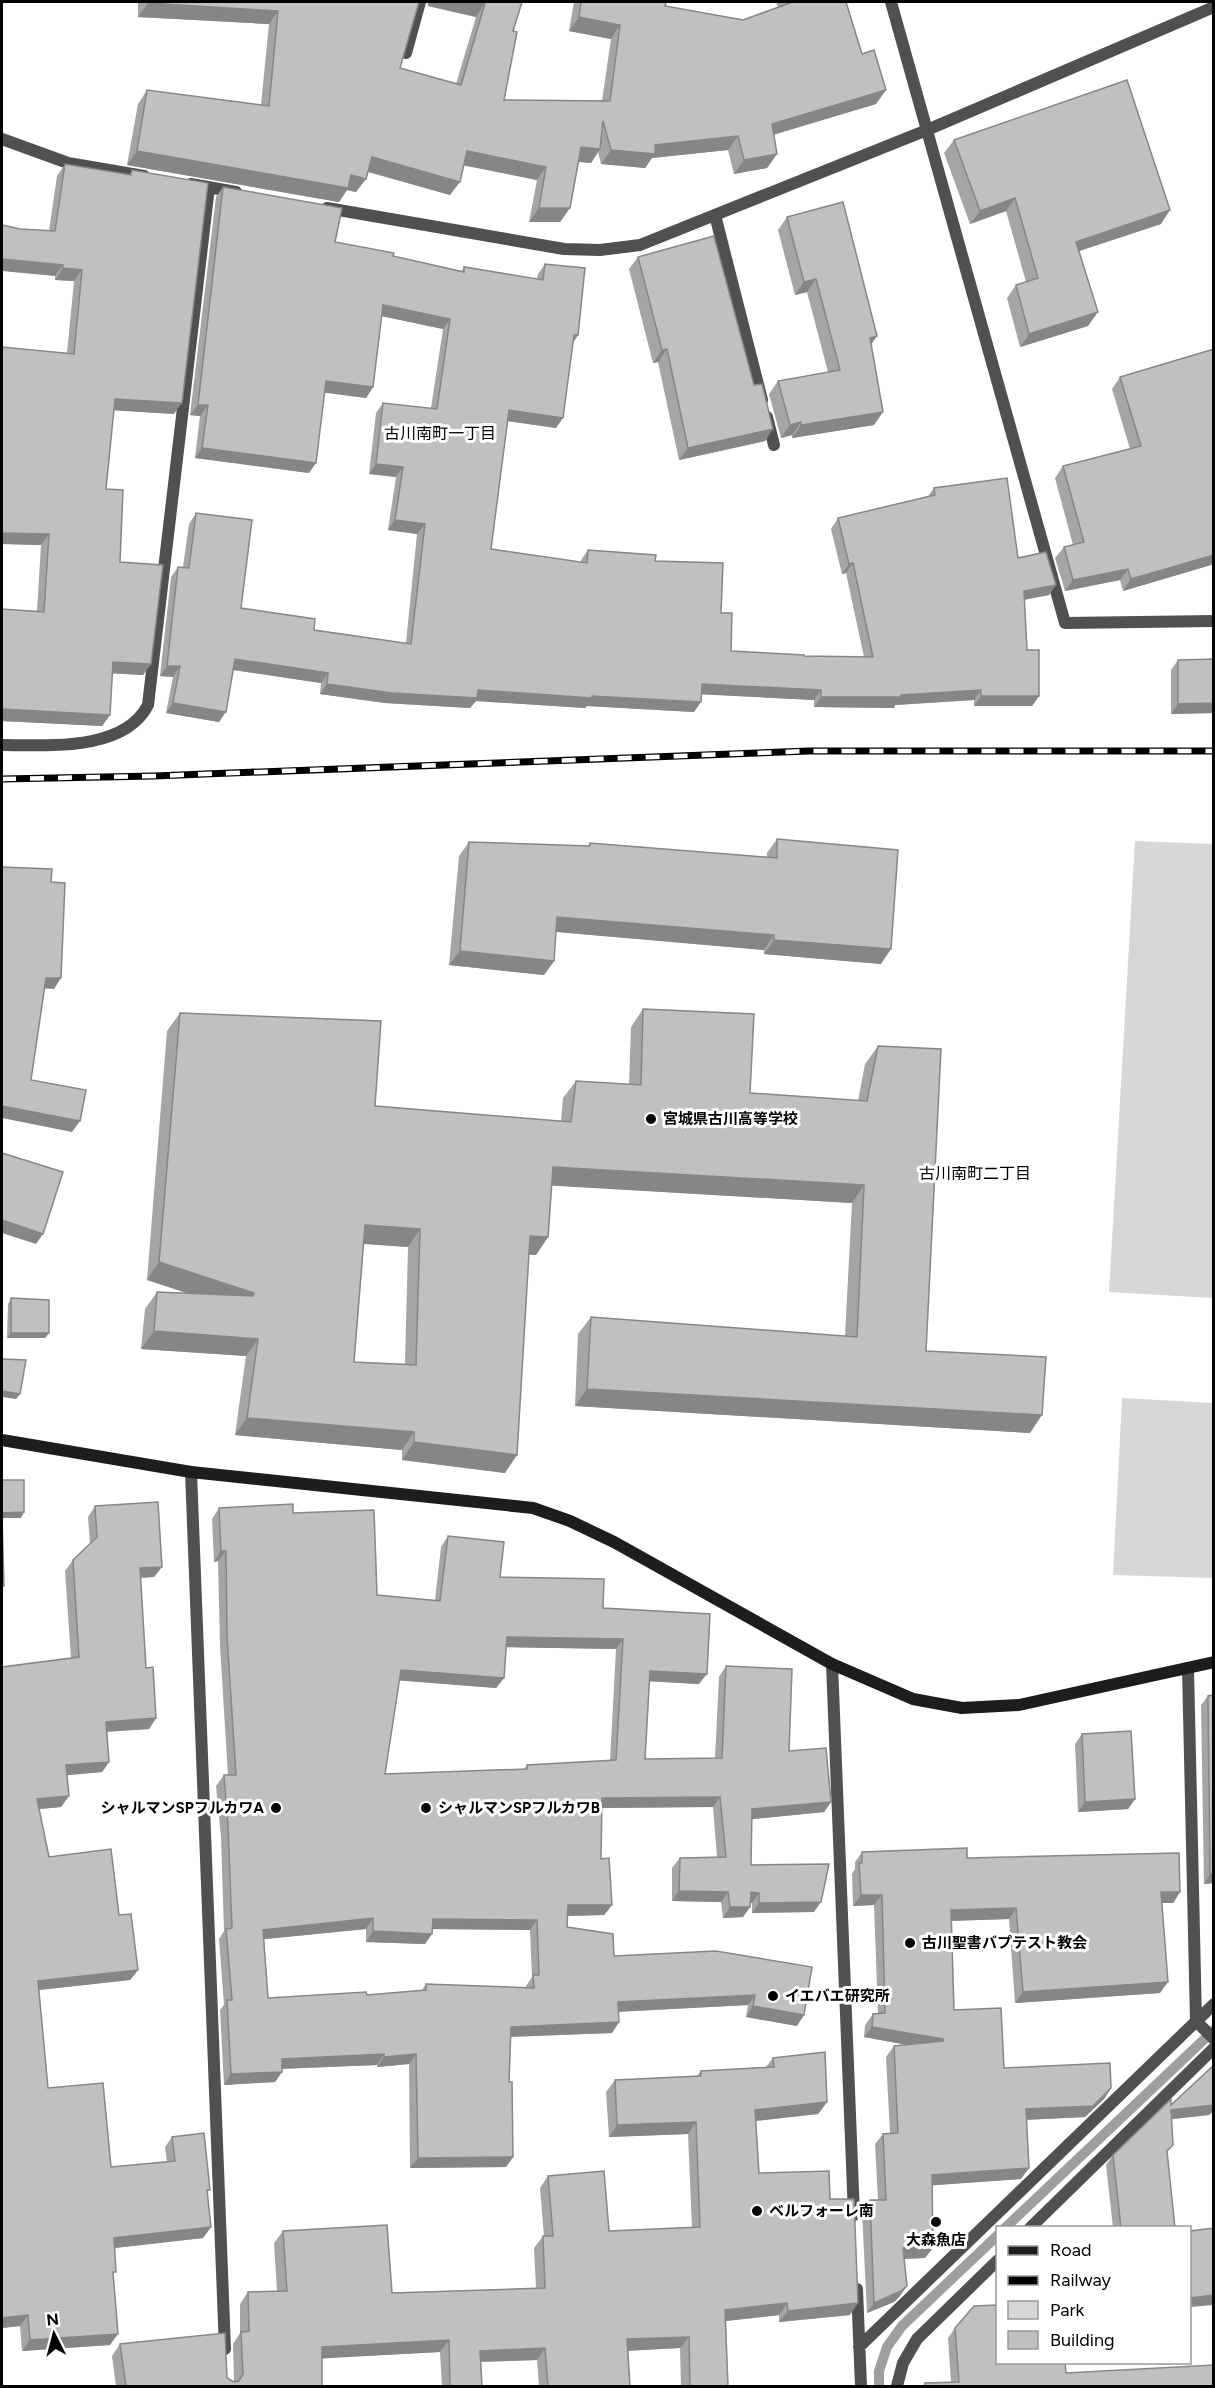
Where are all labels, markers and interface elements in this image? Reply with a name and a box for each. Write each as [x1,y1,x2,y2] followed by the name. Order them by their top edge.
[384,424,496,443] district label: 古川南町一丁目
[663,1110,798,1128] place label: 宮城県古川高等学校
[644,1112,658,1126] marker: 宮城県古川高等学校
[919,1164,1031,1183] district label: 古川南町二丁目
[101,1799,264,1817] place label: シャルマンSPフルカワA
[438,1799,600,1817] place label: シャルマンSPフルカワB
[269,1801,283,1815] marker: シャルマンSPフルカワA
[419,1801,433,1815] marker: シャルマンSPフルカワB
[922,1934,1087,1952] place label: 古川聖書バプテスト教会
[903,1936,917,1950] marker: 古川聖書バプテスト教会
[785,1987,890,2005] place label: イエバエ研究所
[766,1989,780,2003] marker: イエバエ研究所
[769,2202,874,2220] place label: ベルフォーレ南
[750,2204,764,2218] marker: ベルフォーレ南
[929,2215,943,2229] marker: 大森魚店
[996,2226,1191,2364] legend
[906,2231,966,2249] place label: 大森魚店
[1050,2239,1091,2261] text: Road
[1050,2269,1112,2291] text: Railway
[1050,2299,1085,2321] text: Park
[24,2304,84,2364] north arrow
[45,2309,60,2330] text: N
[1050,2329,1115,2351] text: Building

